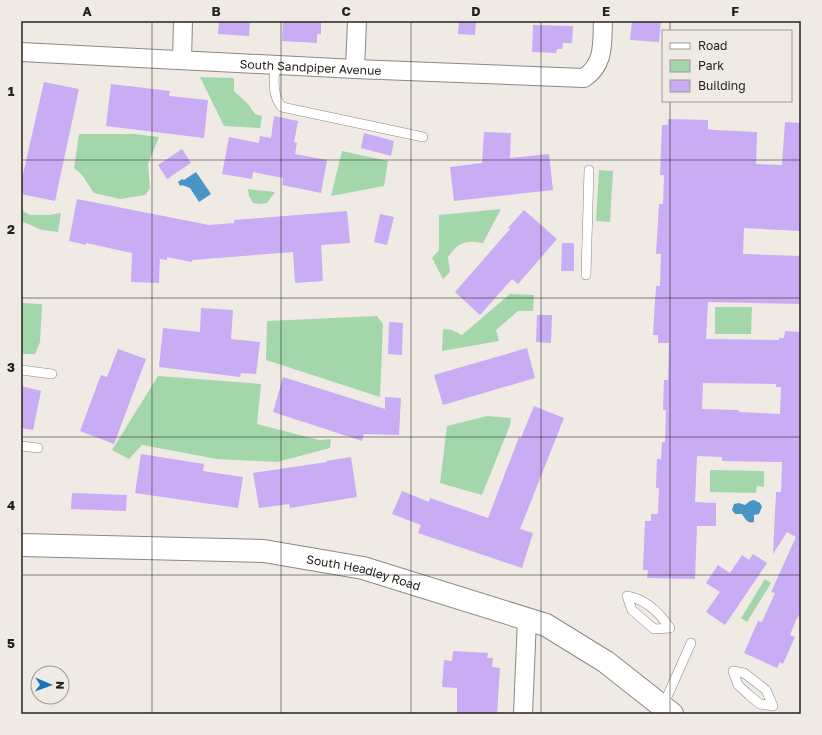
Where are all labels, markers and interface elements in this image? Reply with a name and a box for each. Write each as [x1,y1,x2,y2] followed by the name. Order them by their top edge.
[82,3,92,19] text: A
[211,3,221,19] text: B
[341,3,351,19] text: C
[471,3,481,19] text: D
[602,3,610,19] text: E
[731,3,739,19] text: F
[662,30,792,102] legend
[698,38,727,53] text: Road
[239,56,382,78] street label: South Sandpiper Avenue
[698,58,724,73] text: Park
[698,78,746,93] text: Building
[8,83,15,99] text: 1
[7,221,15,237] text: 2
[7,359,15,375] text: 3
[7,497,15,513] text: 4
[305,551,423,593] street label: South Headley Road
[7,635,15,651] text: 5
[30,665,70,705] north arrow
[54,681,67,690] text: N

